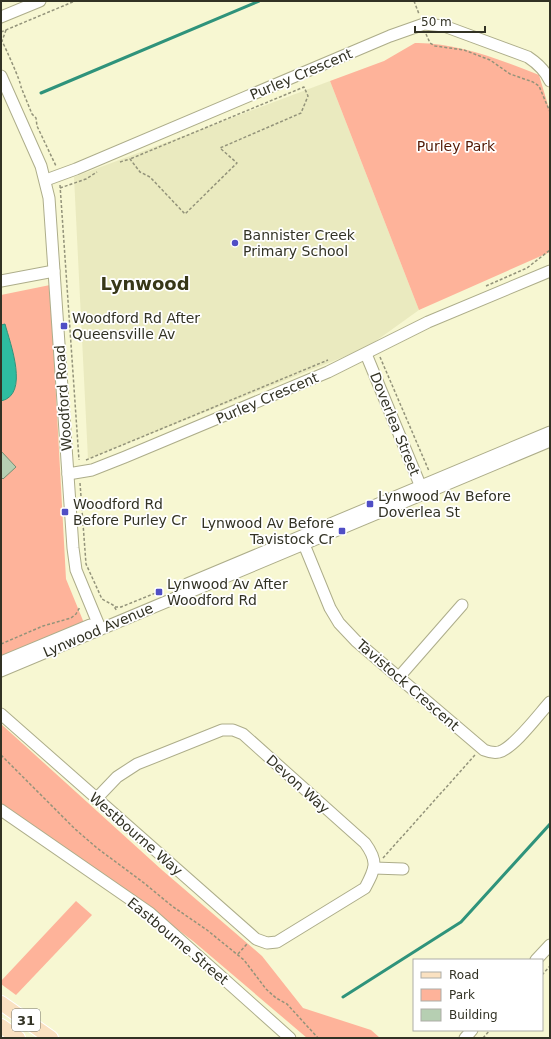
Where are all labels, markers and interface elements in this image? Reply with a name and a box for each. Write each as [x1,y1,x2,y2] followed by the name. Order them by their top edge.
[415,8,485,34] scale bar
[421,15,452,29] text: 50 m
[247,45,355,103] street label: Purley Crescent
[417,138,496,154] park label: Purley Park
[243,227,356,259] place label: Bannister Creek Primary School
[230,238,240,248] marker: Bannister Creek Primary School
[100,273,190,294] district label: Lynwood
[72,310,200,342] place label: Woodford Rd After Queensville Av
[59,321,69,331] marker: Woodford Rd After Queensville Av
[51,344,75,452] street label: Woodford Road
[213,369,321,427] street label: Purley Crescent
[367,370,423,478] street label: Doverlea Street
[378,488,511,520] place label: Lynwood Av Before Doverlea St
[73,496,187,528] place label: Woodford Rd Before Purley Cr
[365,499,375,509] marker: Lynwood Av Before Doverlea St
[60,507,70,517] marker: Woodford Rd Before Purley Cr
[201,515,334,547] place label: Lynwood Av Before Tavistock Cr
[337,526,347,536] marker: Lynwood Av Before Tavistock Cr
[167,576,288,608] place label: Lynwood Av After Woodford Rd
[154,587,164,597] marker: Lynwood Av After Woodford Rd
[41,600,155,660] street label: Lynwood Avenue
[353,636,463,734] street label: Tavistock Crescent
[263,751,333,817] street label: Devon Way
[86,789,186,879] street label: Westbourne Way
[124,894,232,988] street label: Eastbourne Street
[413,959,543,1031] legend
[449,968,479,982] text: Road
[449,988,475,1002] text: Park
[449,1008,498,1022] text: Building
[12,1009,40,1031] road number: 31

